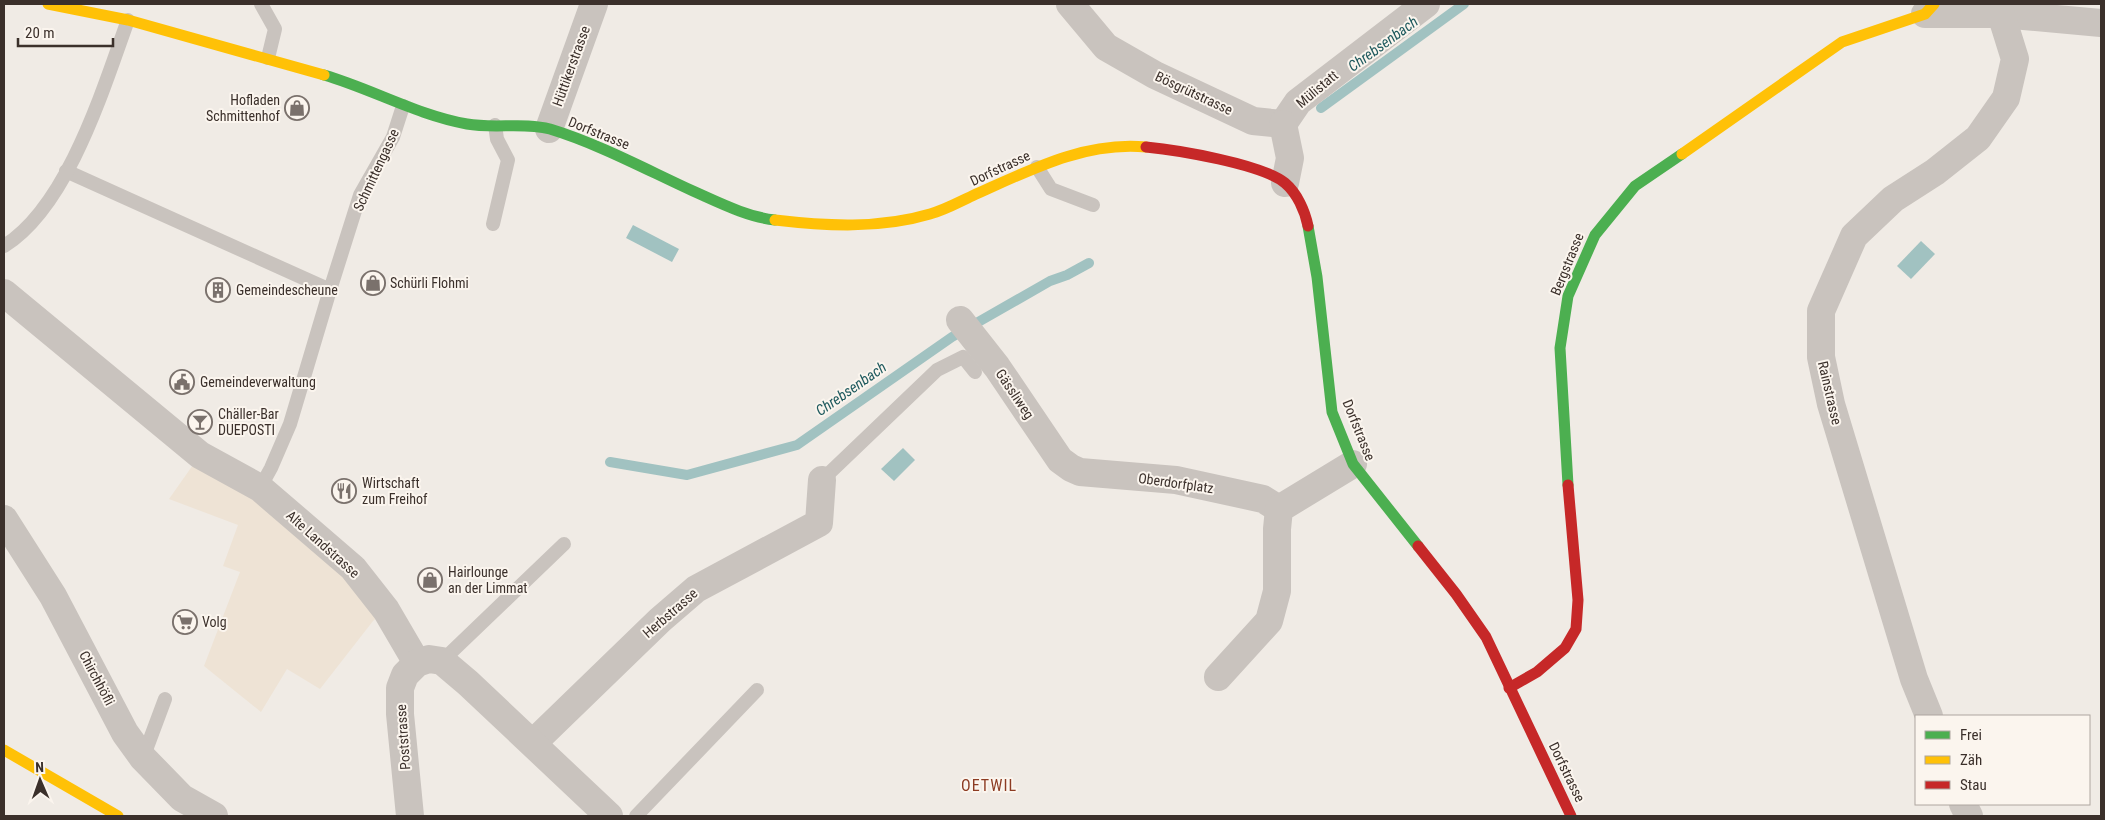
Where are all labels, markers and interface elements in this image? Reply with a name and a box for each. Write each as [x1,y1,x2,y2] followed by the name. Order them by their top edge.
[1345,13,1421,75] water label: Chrebsenbach
[18,15,112,47] scale bar
[549,23,593,108] street label: Hüttikerstrasse
[25,24,55,42] text: 20 m
[1293,67,1341,111] street label: Mülistatt
[1153,68,1236,118] street label: Bösgrütstrasse
[206,92,281,124] place label: Hofladen Schmittenhof
[284,95,310,121] shop icon: Hofladen Schmittenhof
[566,114,632,153] street label: Dorfstrasse
[350,126,402,214] street label: Schmittengasse
[967,147,1033,189] street label: Dorfstrasse
[1547,230,1587,298] street label: Bergstrasse
[360,270,386,296] shop icon: Schürli Flohmi
[390,275,469,291] place label: Schürli Flohmi
[205,277,231,303] building icon: Gemeindescheune
[236,282,338,298] place label: Gemeindescheune
[812,358,890,420] water label: Chrebsenbach
[1815,360,1845,427] street label: Rainstrasse
[993,366,1037,422] street label: Gässliweg
[169,369,195,395] public building icon: Gemeindeverwaltung
[200,374,316,390] place label: Gemeindeverwaltung
[1340,397,1379,463] street label: Dorfstrasse
[218,406,279,438] place label: Chäller-Bar DUEPOSTI
[187,409,213,435] bar icon: Chäller-Bar DUEPOSTI
[1137,470,1215,496] street label: Oberdorfplatz
[362,475,428,507] place label: Wirtschaft zum Freihof
[331,478,357,504] restaurant icon: Wirtschaft zum Freihof
[283,507,363,581] street label: Alte Landstrasse
[448,564,528,596] place label: Hairlounge an der Limmat
[417,567,443,593] shop icon: Hairlounge an der Limmat
[639,585,701,641] street label: Herbstrasse
[172,609,198,635] supermarket icon: Volg
[202,614,227,630] place label: Volg
[76,648,118,708] street label: Chirchhöfli
[393,703,413,770] street label: Poststrasse
[1915,715,2090,805] legend
[1960,726,1982,744] text: Frei
[1546,740,1588,805] street label: Dorfstrasse
[1960,751,1982,769] text: Zäh
[15,755,65,805] north arrow
[35,759,44,775] text: N
[961,776,1017,795] district label: OETWIL
[1960,776,1987,794] text: Stau

